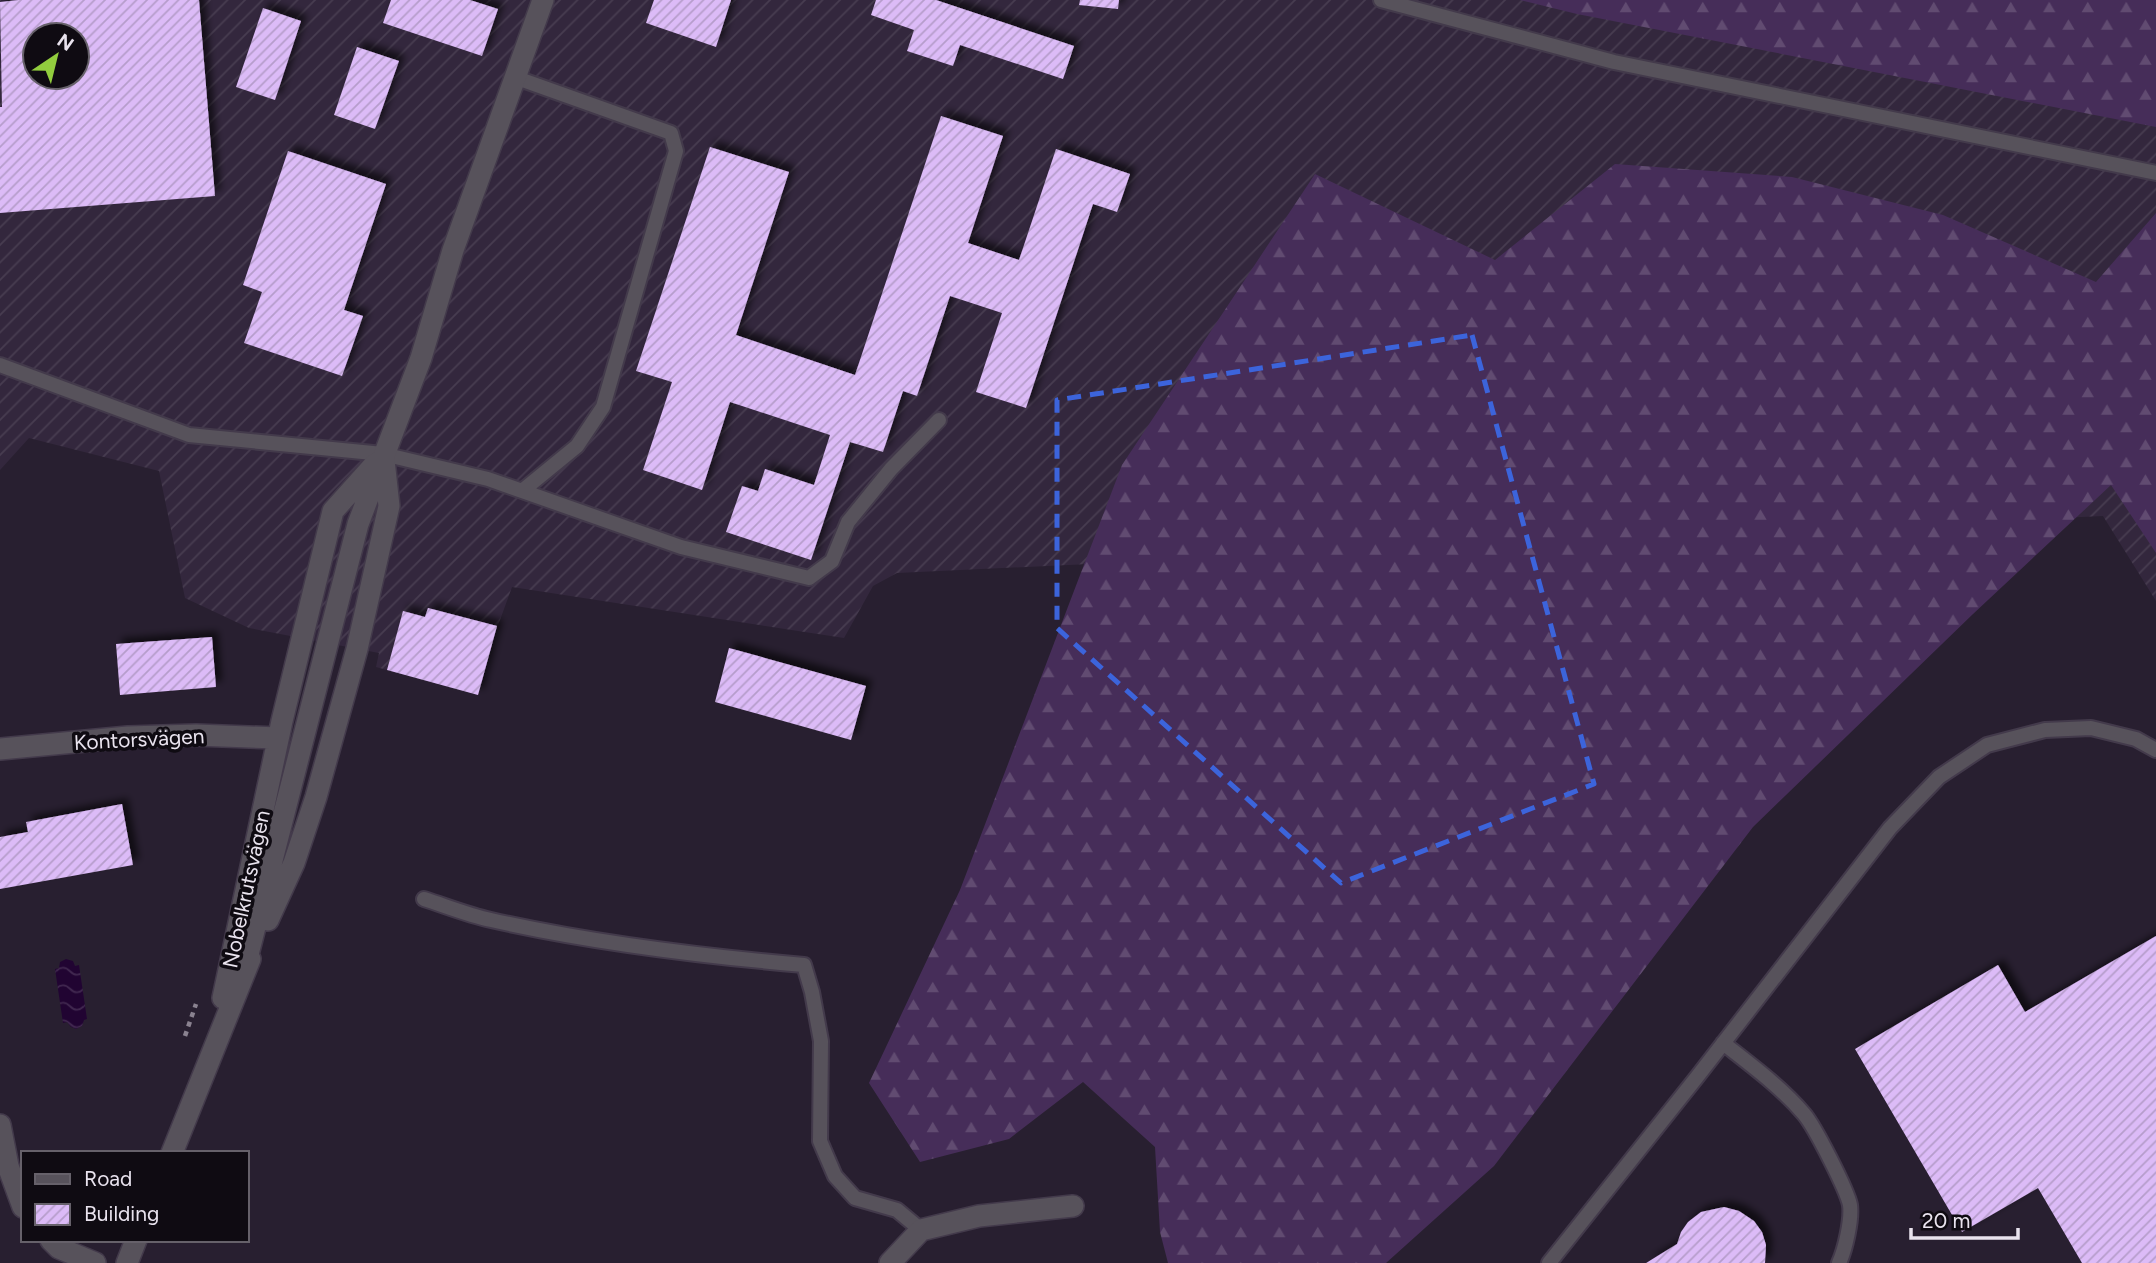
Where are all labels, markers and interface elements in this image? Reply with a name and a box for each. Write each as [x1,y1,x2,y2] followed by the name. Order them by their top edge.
[21,21,91,91] north arrow
[53,29,78,56] text: N
[73,723,205,755] street label: Kontorsvägen
[217,808,275,970] street label: Nobelkrutsvägen
[21,1151,248,1242] legend
[84,1166,132,1191] text: Road
[1911,1196,2018,1240] scale bar
[84,1201,159,1226] text: Building
[1922,1208,1970,1233] text: 20 m

